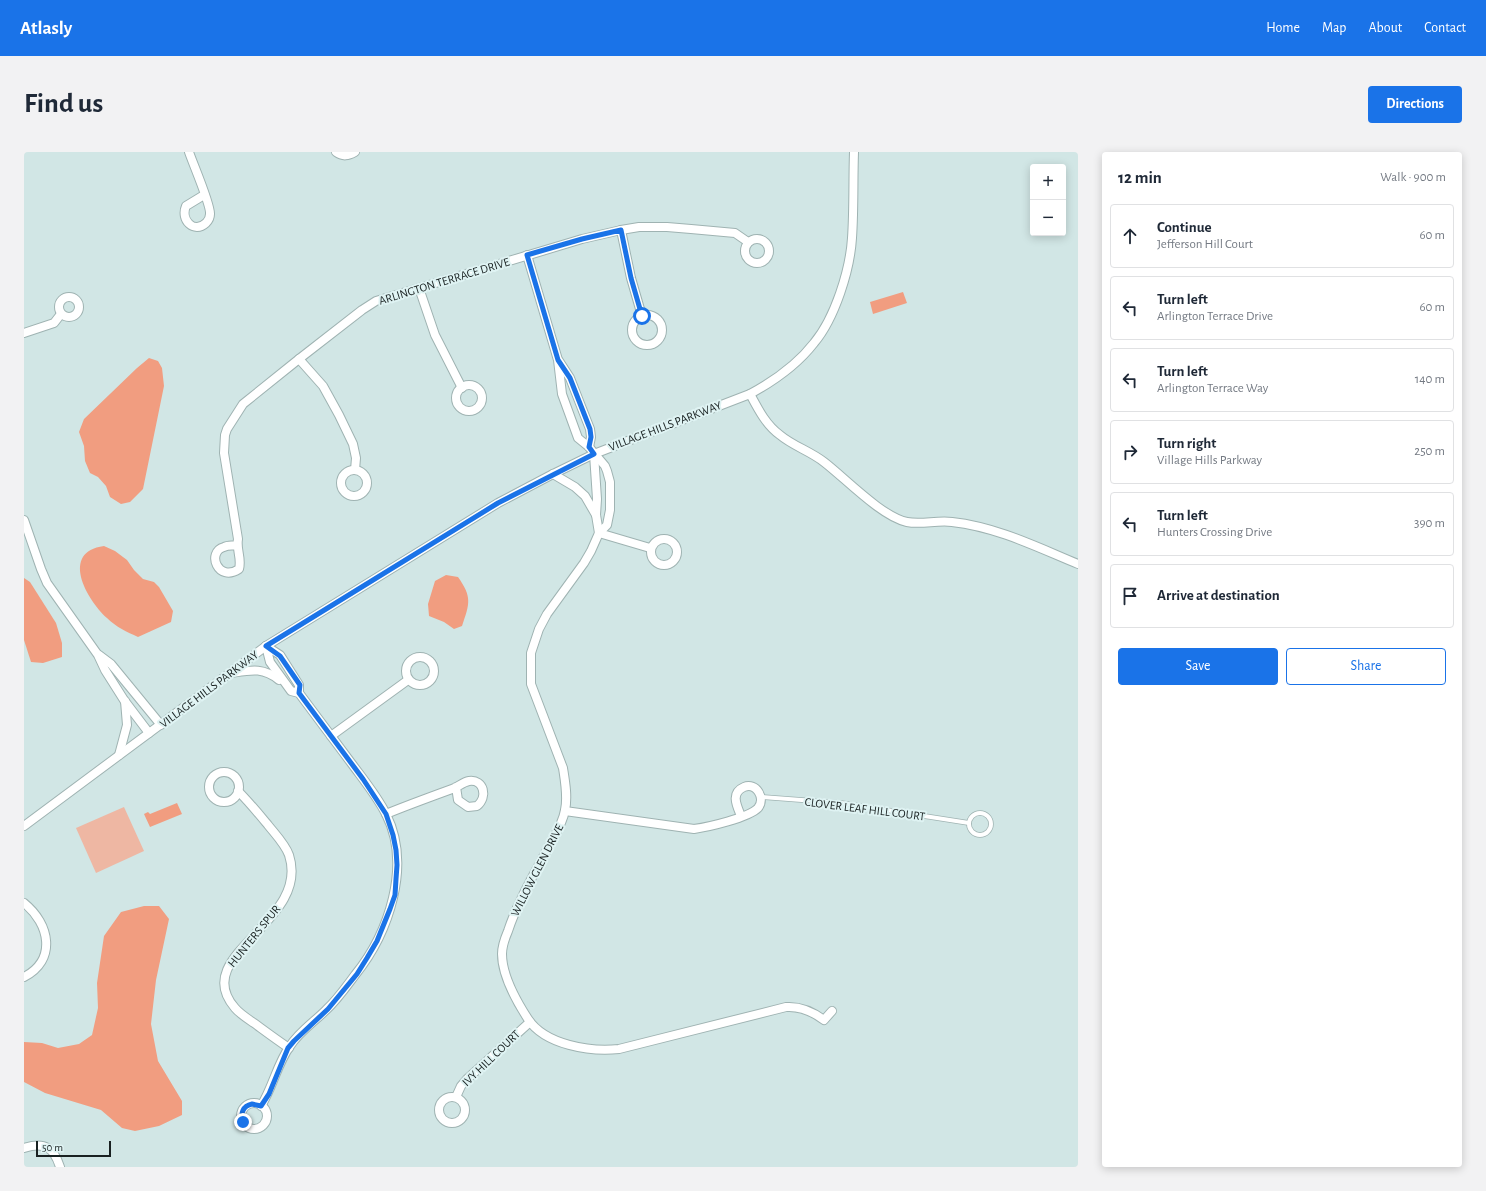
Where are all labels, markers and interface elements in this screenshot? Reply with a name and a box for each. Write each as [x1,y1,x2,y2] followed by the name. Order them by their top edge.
[20,19,72,38] text: Atlasly
[1266,21,1300,35] text: Home
[1322,21,1346,35] text: Map
[1368,21,1402,35] text: About
[1424,21,1466,35] text: Contact
[1368,86,1462,123] button: Directions
[24,90,103,118] text: Find us
[1030,164,1066,236] map controls
[1030,164,1066,200] button: +
[1118,169,1162,186] text: 12 min
[1380,171,1446,184] text: Walk · 900 m
[1030,200,1066,236] button: −
[1157,220,1212,235] text: Continue
[1119,225,1141,247] icon: ahead
[1419,229,1445,242] text: 60 m
[1157,238,1253,251] text: Jefferson Hill Court
[377,255,511,307] street label: ARLINGTON TERRACE DRIVE
[1157,292,1208,307] text: Turn left
[1119,297,1141,319] icon: left
[1419,301,1445,314] text: 60 m
[633,307,651,325] route start
[1157,310,1273,323] text: Arlington Terrace Drive
[1157,364,1208,379] text: Turn left
[1119,369,1141,391] icon: left
[1415,373,1445,386] text: 140 m
[1157,382,1268,395] text: Arlington Terrace Way
[607,399,724,453] street label: VILLAGE HILLS PARKWAY
[1157,436,1216,451] text: Turn right
[1119,441,1141,463] icon: right
[1414,445,1445,458] text: 250 m
[1157,454,1262,467] text: Village Hills Parkway
[1157,508,1208,523] text: Turn left
[1119,513,1141,535] icon: left
[1414,517,1445,530] text: 390 m
[1157,526,1272,539] text: Hunters Crossing Drive
[1119,585,1141,607] icon: arrive
[1157,588,1280,603] text: Arrive at destination
[158,648,261,730] street label: VILLAGE HILLS PARKWAY
[1118,648,1278,685] button: Save
[1286,648,1446,685] button: Share
[804,796,926,822] street label: CLOVER LEAF HILL COURT
[509,822,566,918] street label: WILLOW GLEN DRIVE
[225,903,283,969] street label: HUNTERS SPUR
[460,1028,522,1088] street label: IVY HILL COURT
[234,1113,252,1131] route end
[36,1139,111,1158] scale bar
[42,1142,63,1153] text: 50 m

